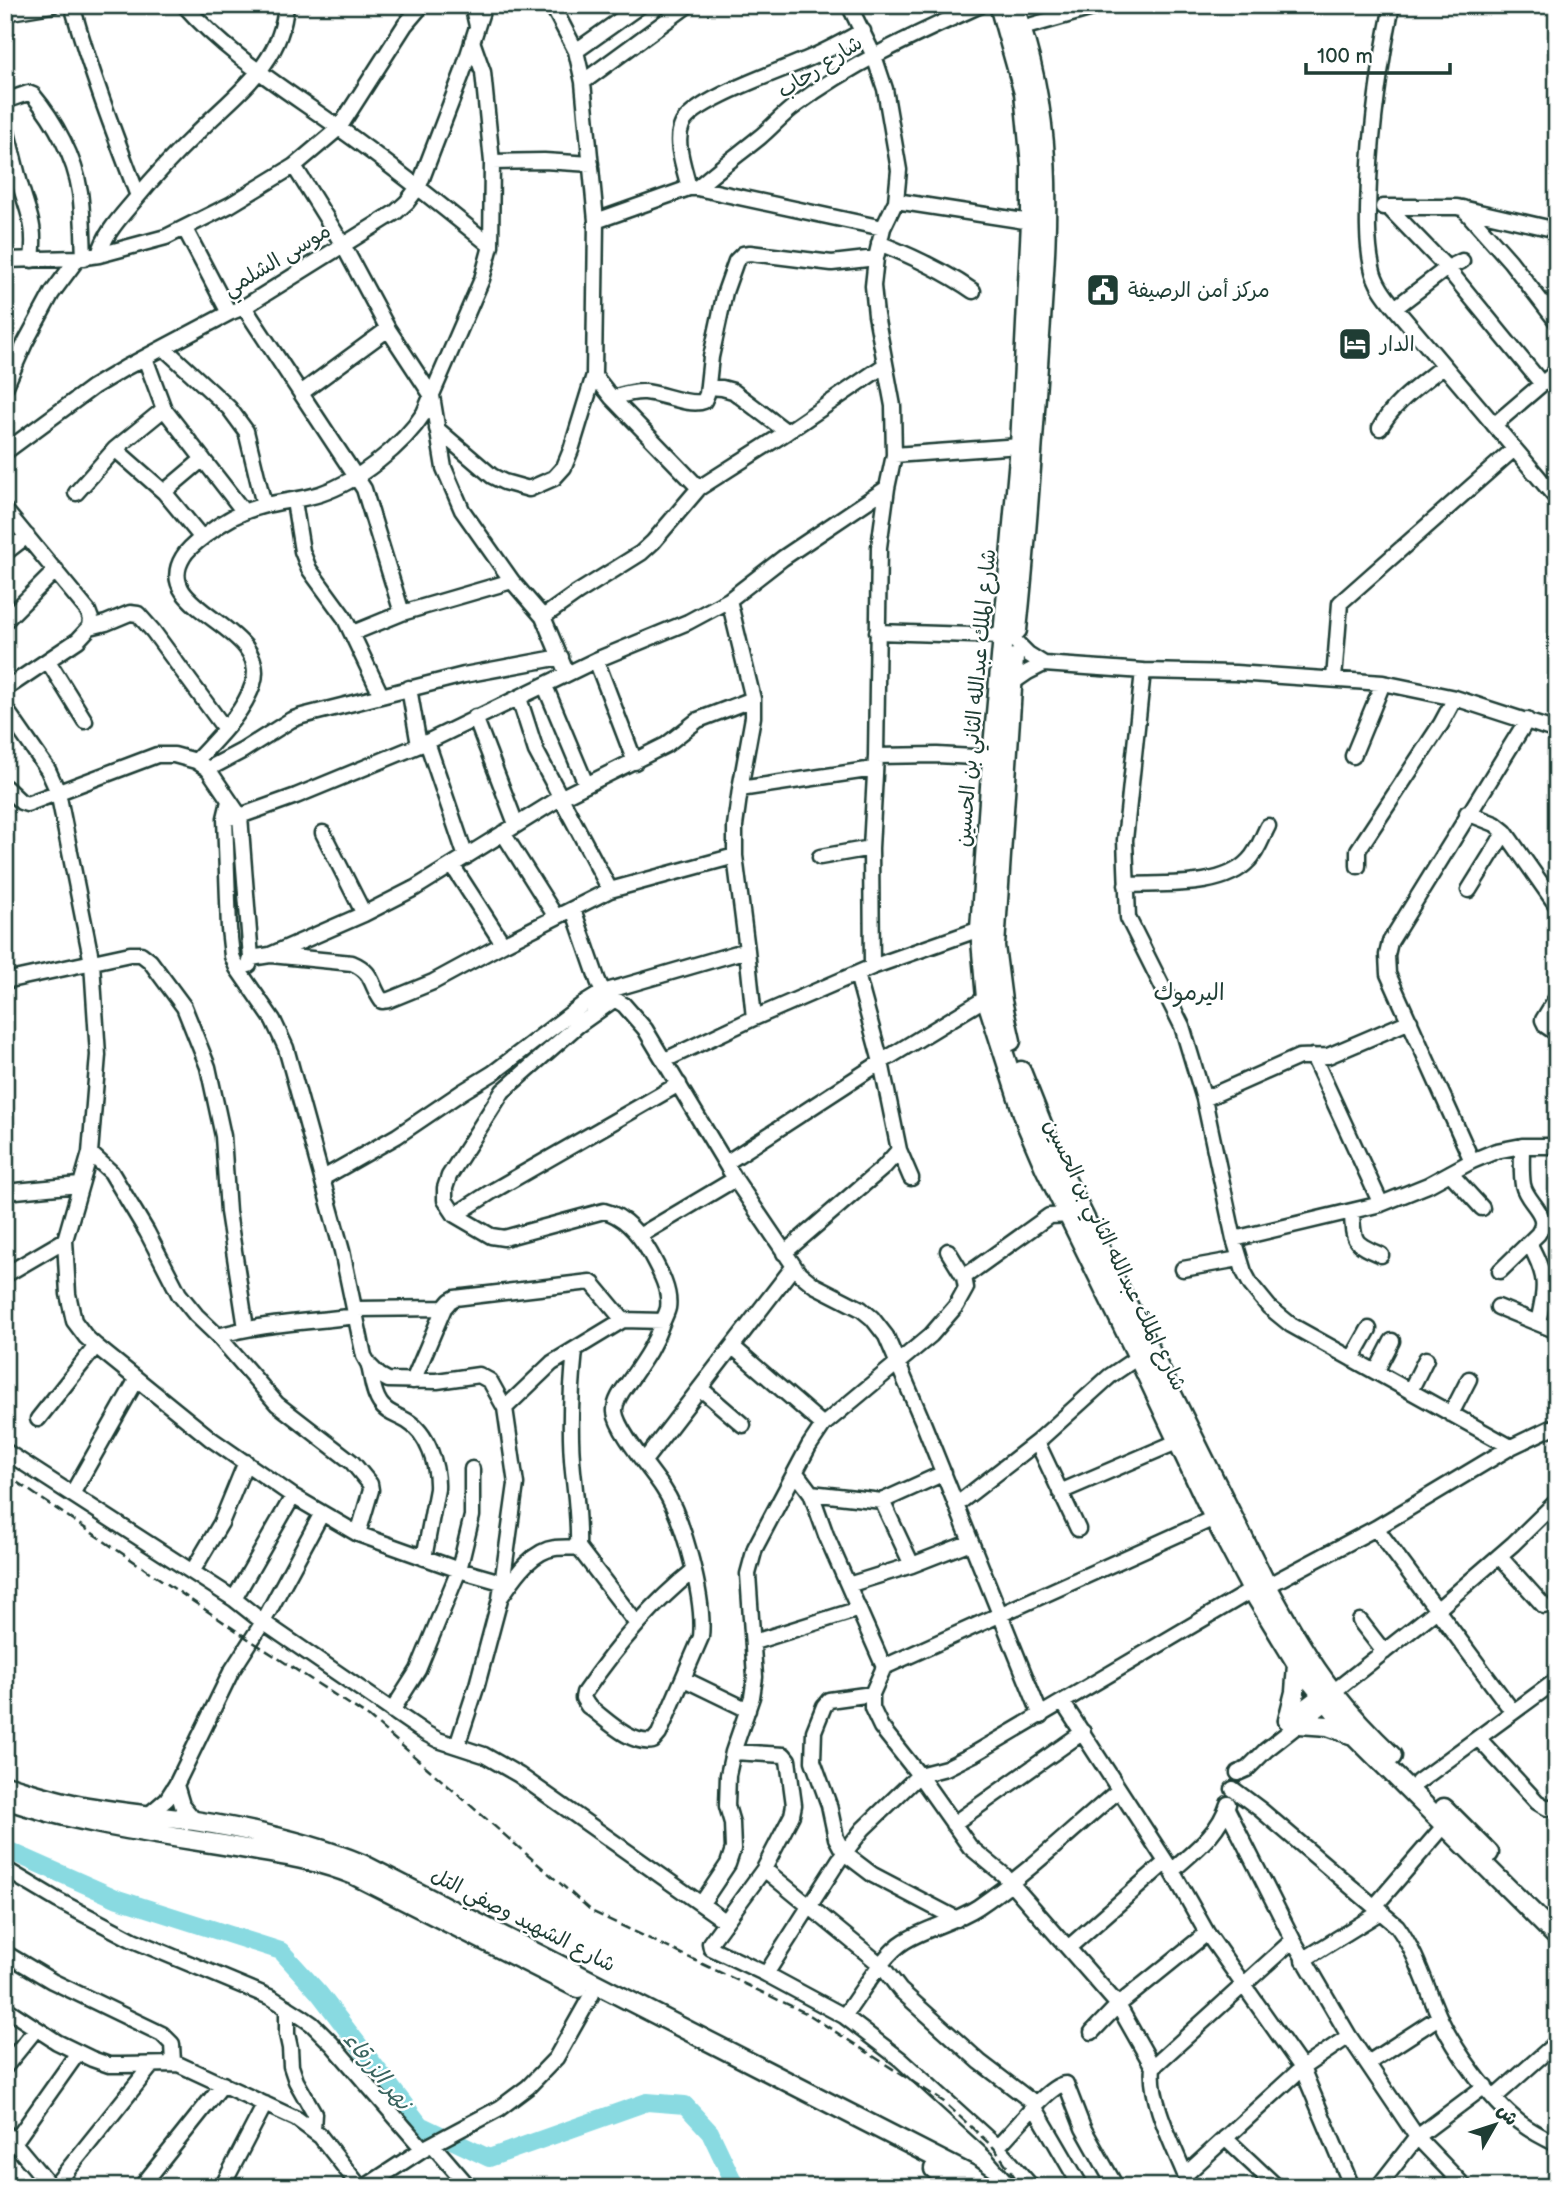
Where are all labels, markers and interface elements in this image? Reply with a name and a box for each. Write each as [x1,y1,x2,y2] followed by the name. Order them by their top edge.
[773,30,868,105] street label: شارع رحاب
[1306,32,1450,76] scale bar
[1317,44,1373,69] text: 100 m
[219,218,338,307] street label: موسى الشلمي
[1084,271,1122,309] public building icon: مركز أمن الرصيفة
[1128,278,1270,303] place label: مركز أمن الرصيفة
[1336,325,1374,363] hotel icon: الدار
[1378,332,1415,357] place label: الدار
[951,548,1007,849] street label: شارع الملك عبدالله الثاني بن الحسين
[1153,979,1225,1007] district label: اليرموك
[1033,1115,1192,1398] street label: شارع الملك عبدالله الثاني بن الحسين
[424,1863,620,1983] street label: شارع الشهيد وصفي التل
[337,2026,419,2118] water label: نهر الزرقاء
[1460,2090,1530,2160] north arrow
[1492,2100,1523,2131] text: ش

